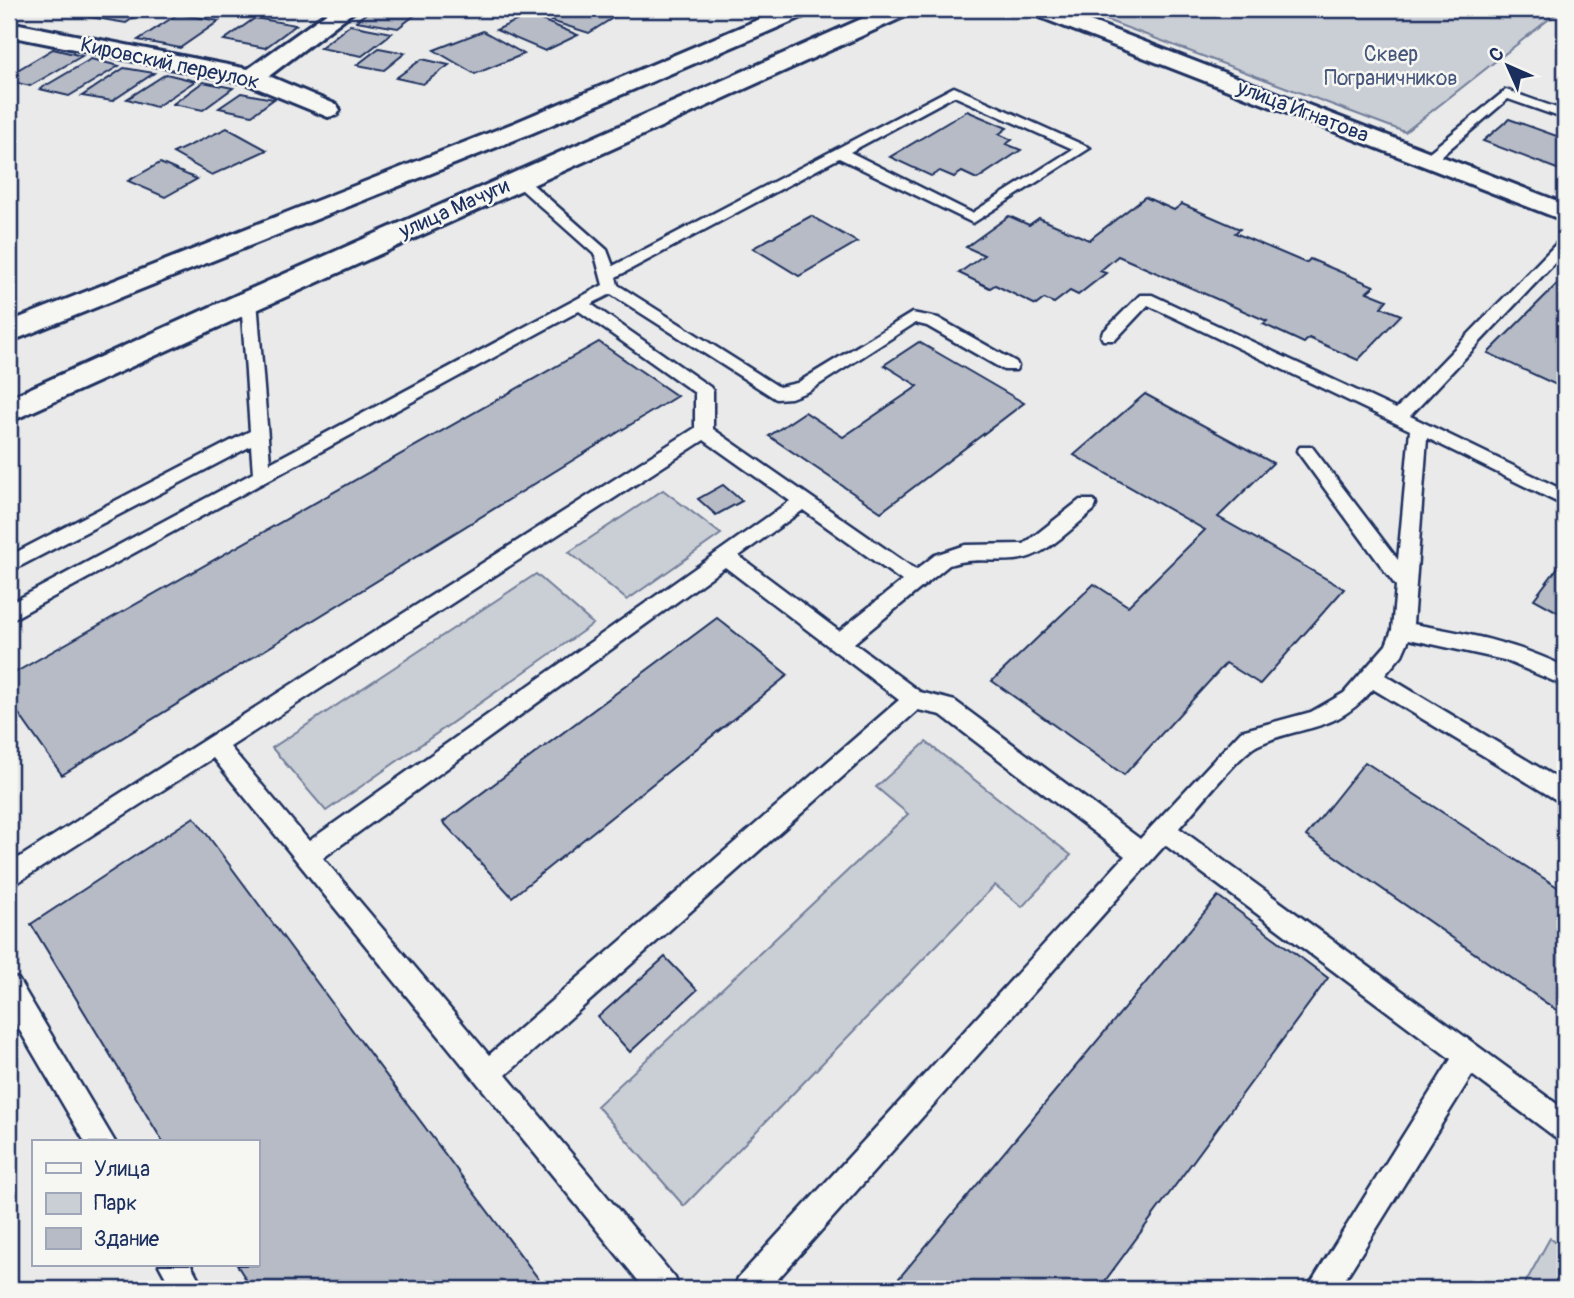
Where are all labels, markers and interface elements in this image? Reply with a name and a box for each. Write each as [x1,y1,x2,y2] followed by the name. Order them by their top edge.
[78,31,262,96] street label: Кировский переулок
[1472,32,1542,102] north arrow
[1324,41,1458,92] park label: Сквер Пограничников
[1484,42,1510,67] text: С
[1232,74,1372,149] street label: улица Игнатова
[394,172,514,245] street label: улица Мачуги
[32,1140,259,1266] legend
[94,1156,150,1183] text: Улица
[94,1190,137,1217] text: Парк
[94,1226,160,1253] text: Здание

